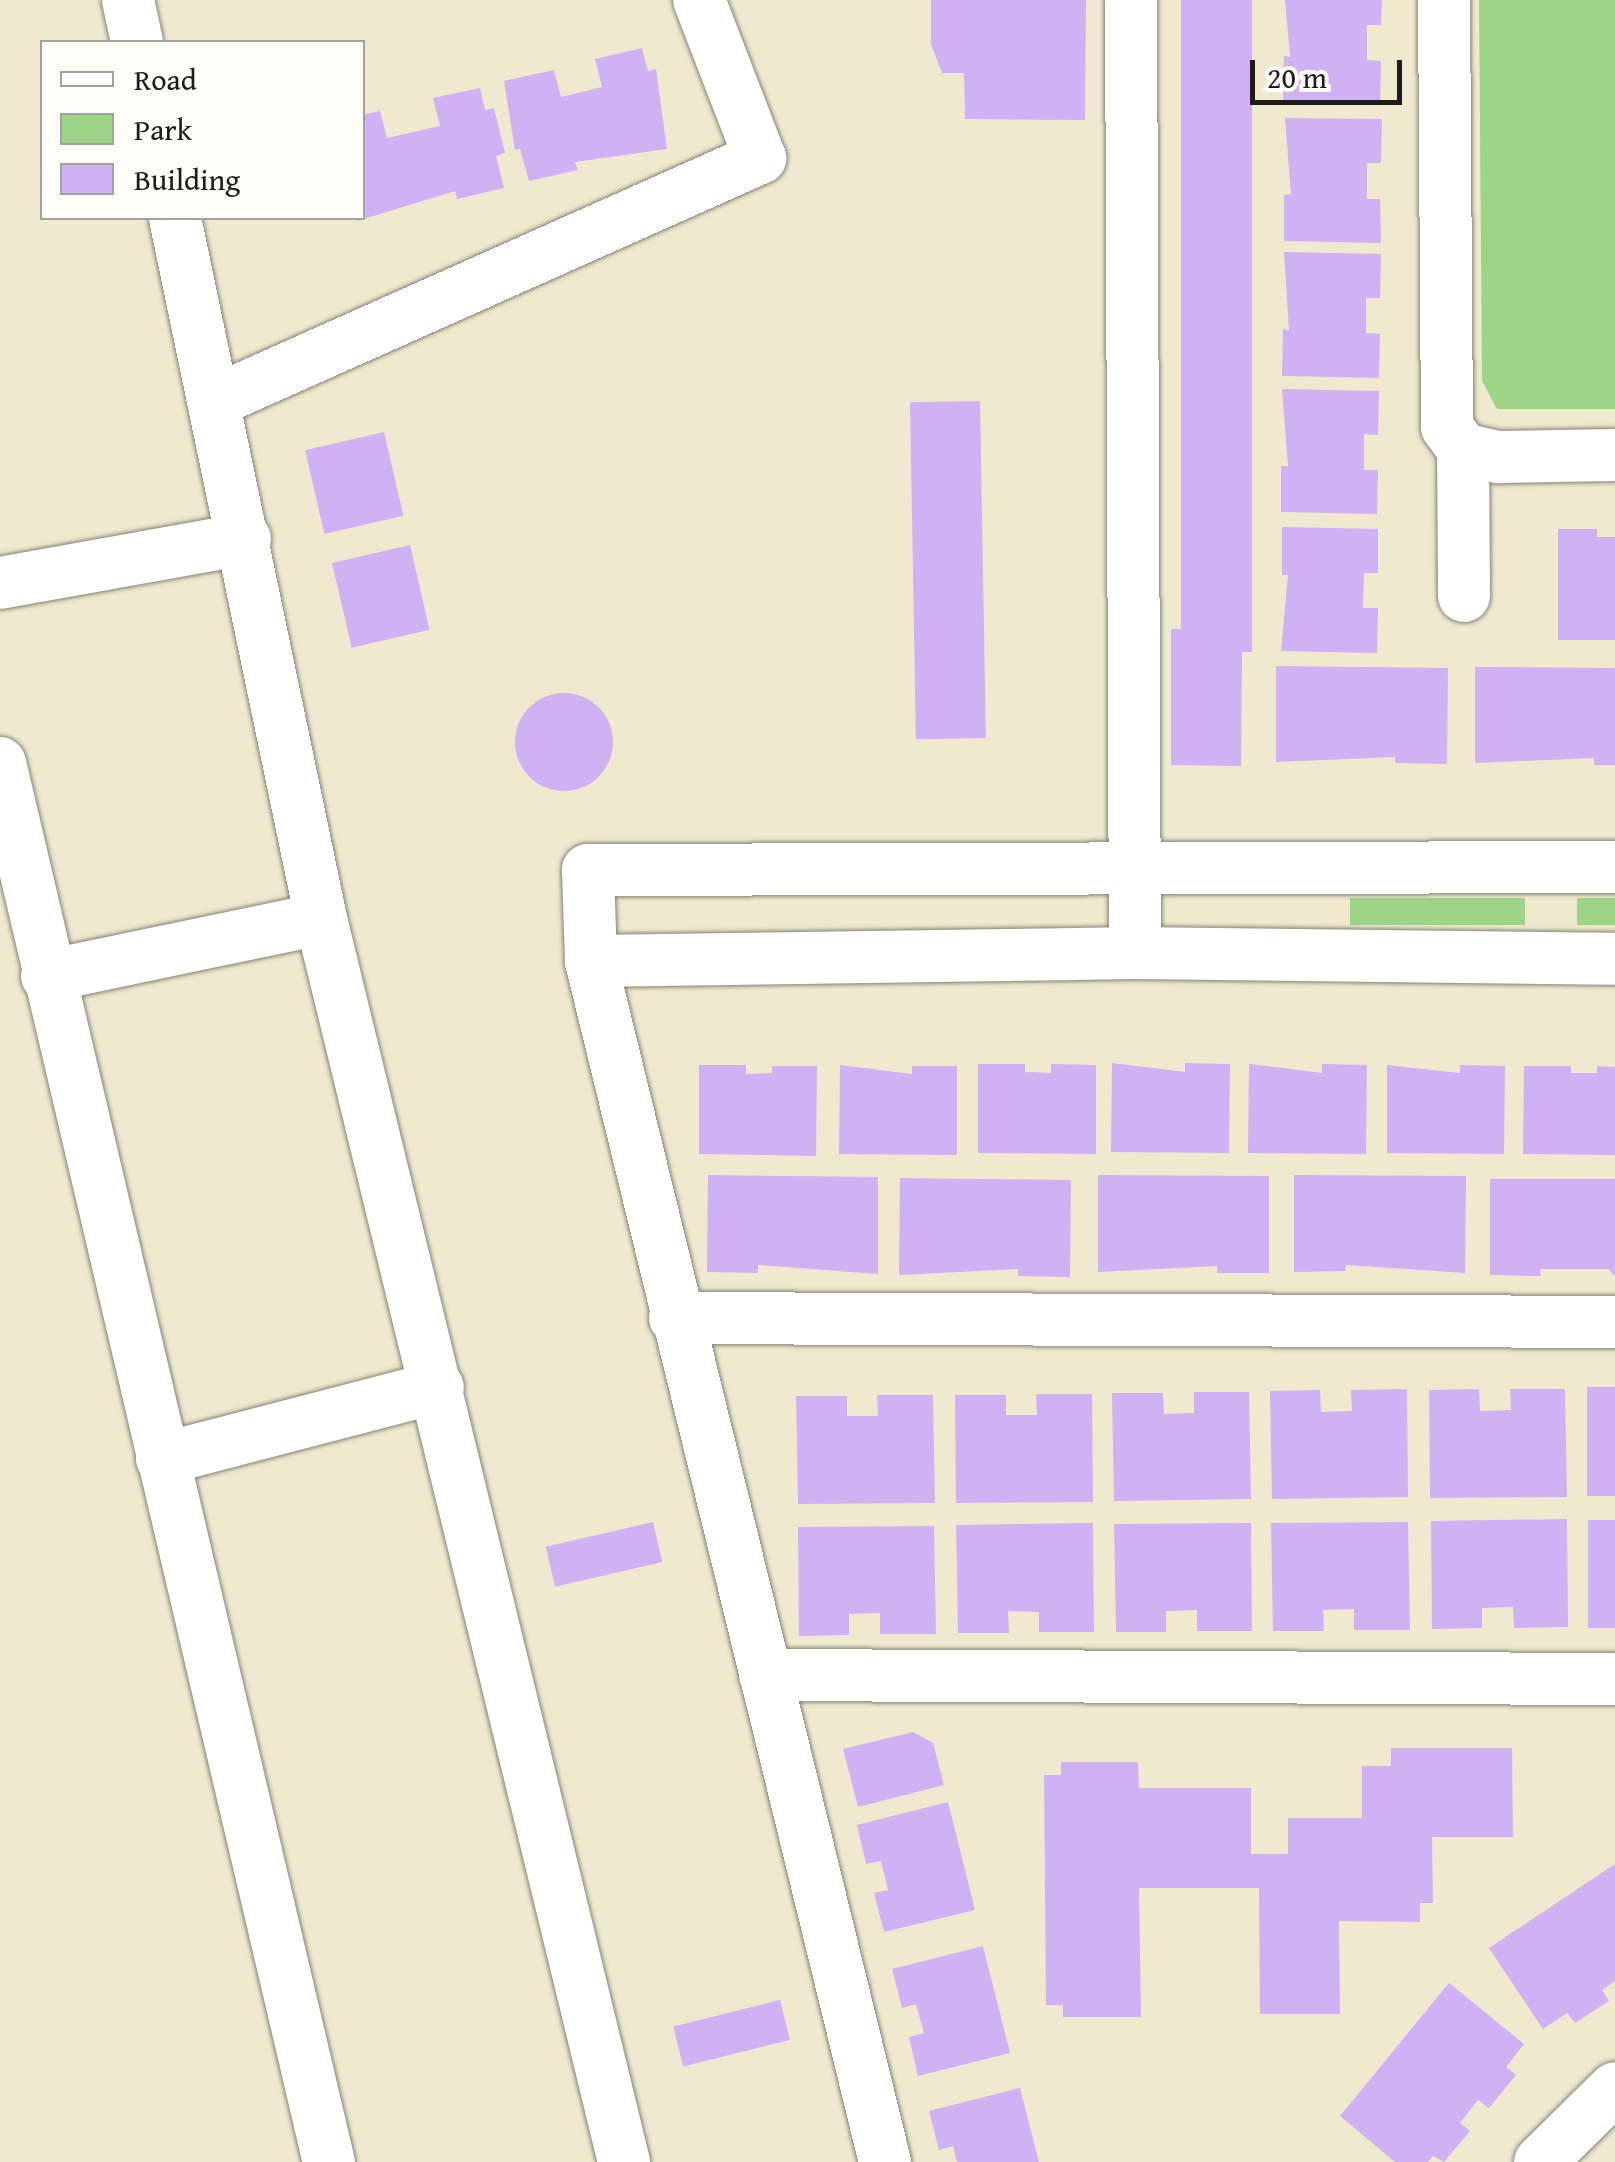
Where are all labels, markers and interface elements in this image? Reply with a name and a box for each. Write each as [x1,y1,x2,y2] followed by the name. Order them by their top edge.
[40,40,365,220] legend
[1255,40,1408,102] scale bar
[1267,55,1327,99] text: 20 m
[134,57,197,101] text: Road
[134,107,192,151] text: Park
[134,157,240,201] text: Building

